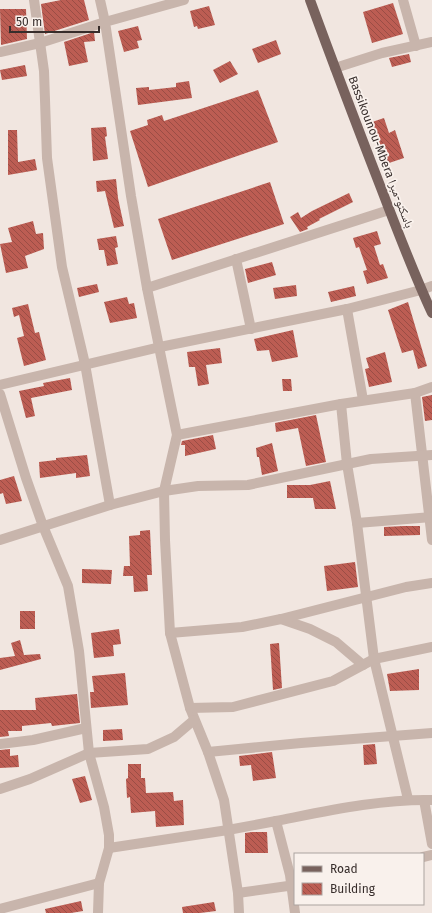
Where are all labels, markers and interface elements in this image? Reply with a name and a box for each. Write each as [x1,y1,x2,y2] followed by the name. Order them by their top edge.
[10,8,99,34] scale bar
[16,15,42,29] text: 50 m
[345,74,416,230] street label: Bassikounou-Mbera باسكنو-مبرا
[294,853,424,905] legend
[330,862,358,876] text: Road
[330,882,376,896] text: Building

